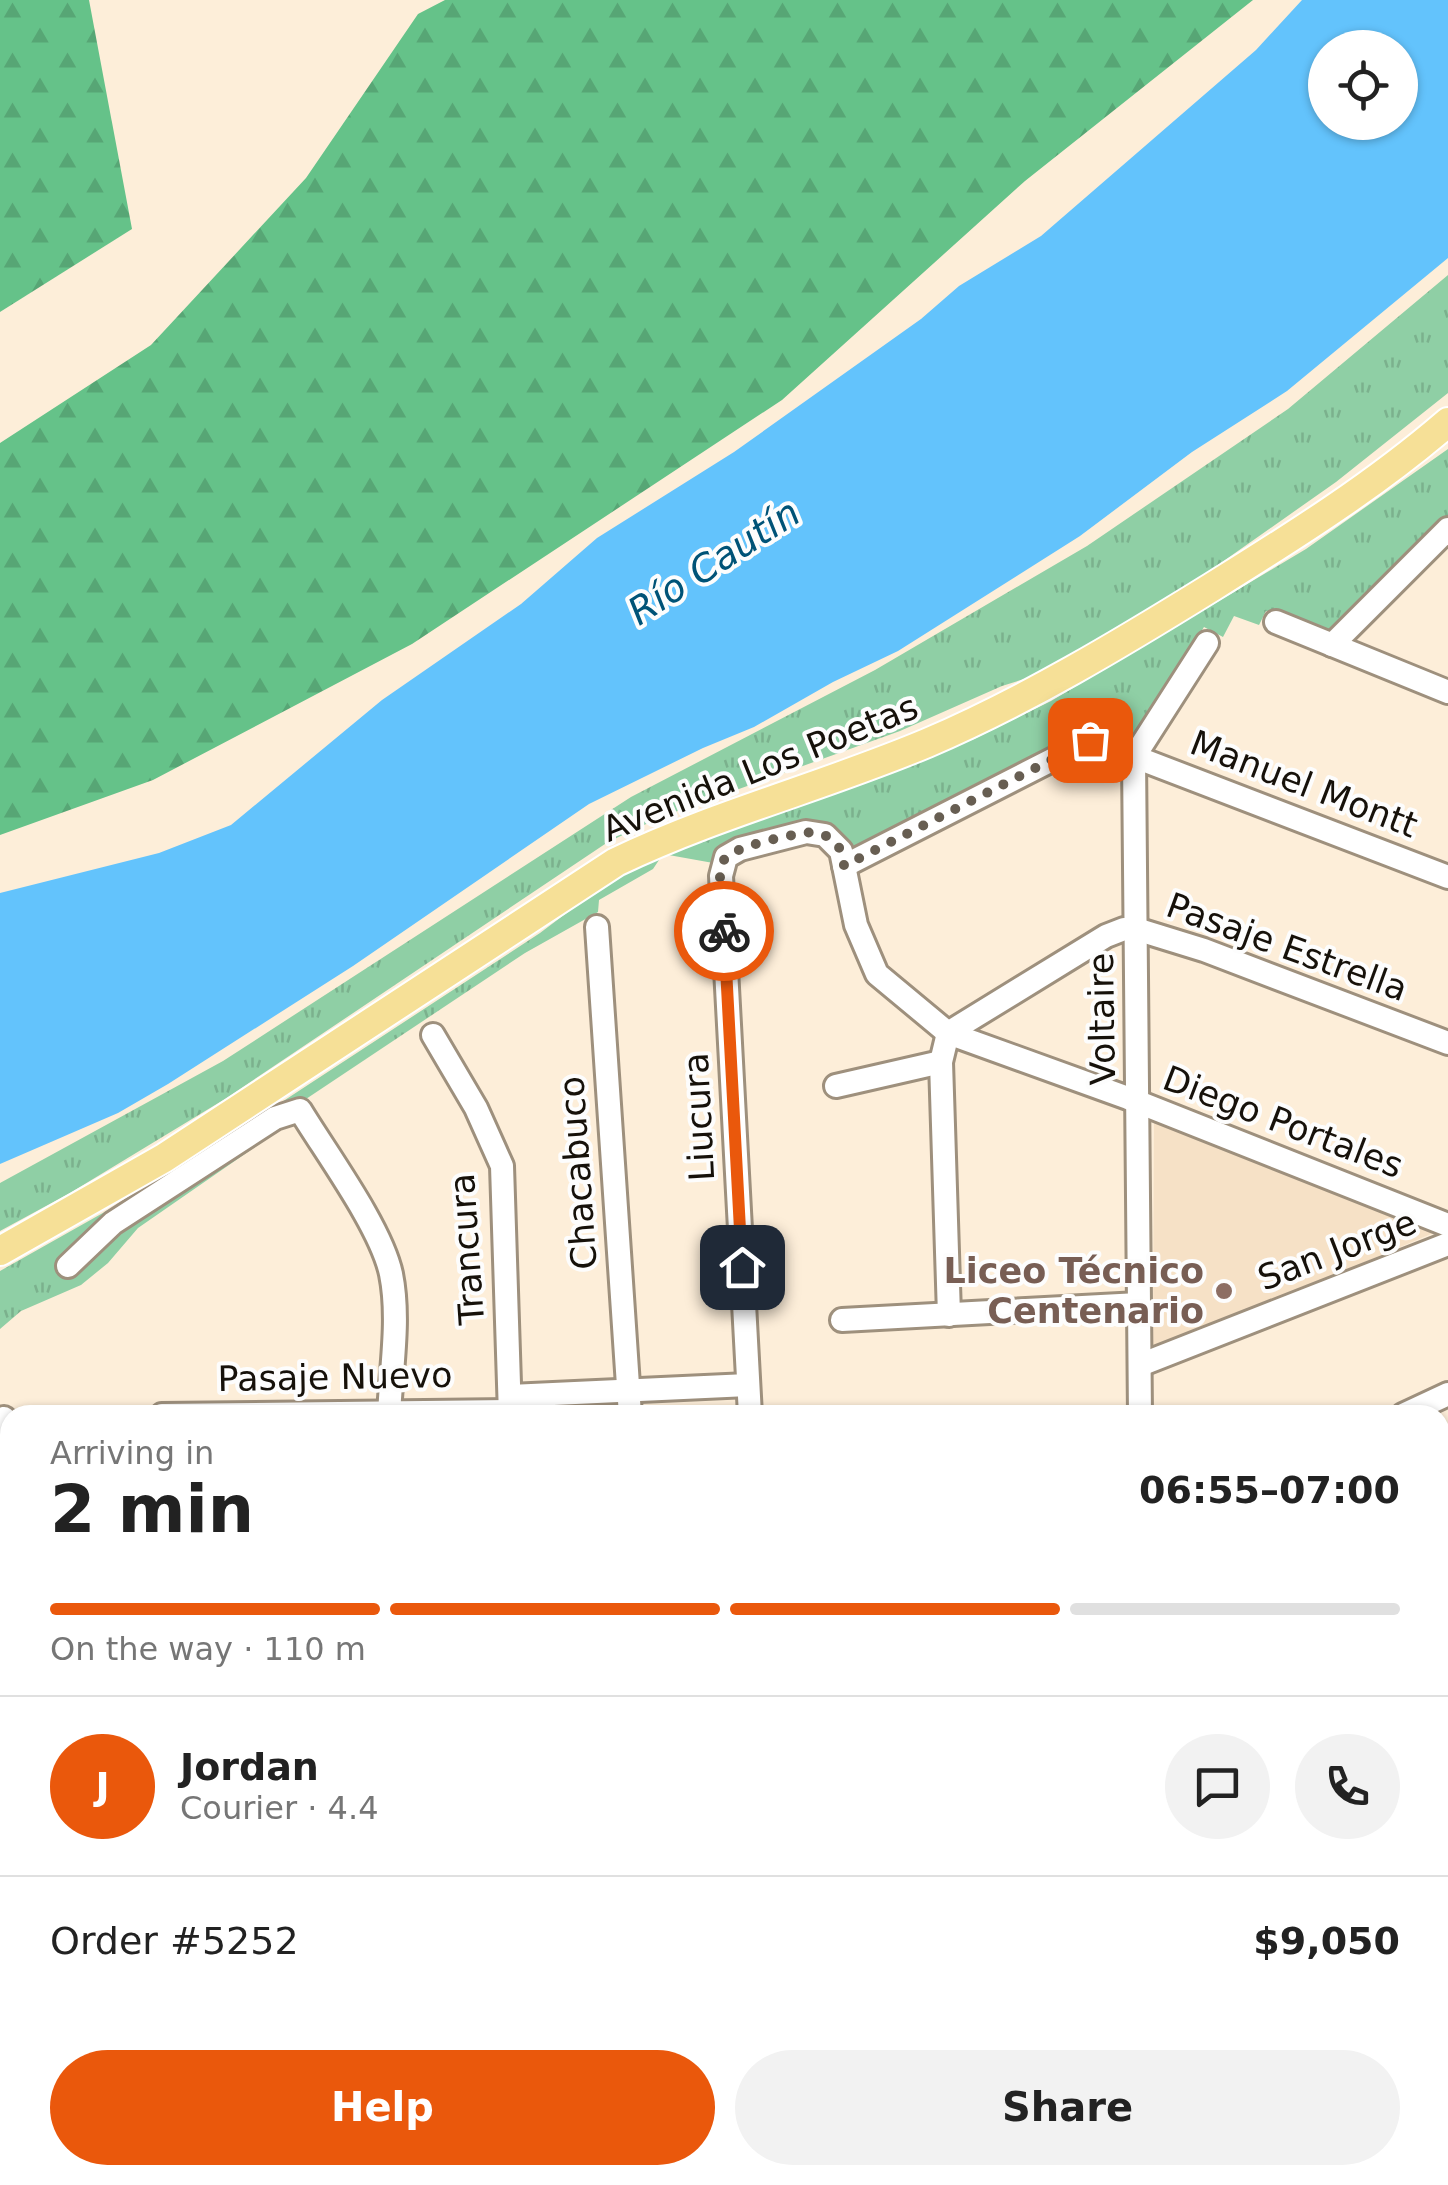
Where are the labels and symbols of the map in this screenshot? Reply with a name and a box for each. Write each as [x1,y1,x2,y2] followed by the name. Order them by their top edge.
[620,490,808,634] water label: Río Cautín
[596,686,924,850] street label: Avenida Los Poetas
[1048,698,1133,783] pin
[1185,722,1423,846] street label: Manuel Montt
[674,881,774,981] courier
[1161,885,1413,1009] street label: Pasaje Estrella
[1081,952,1123,1086] street label: Voltaire
[676,1052,722,1182] street label: Liucura
[1158,1058,1408,1186] street label: Diego Portales
[551,1075,605,1271] street label: Chacabuco
[442,1172,492,1327] street label: Trancura
[1252,1202,1422,1298] street label: San Jorge
[700,1225,785,1310] pin
[944,1251,1204,1331] place label: Liceo Técnico Centenario
[1213,1280,1235,1302] marker: Liceo Técnico Centenario
[217,1355,453,1399] street label: Pasaje Nuevo

